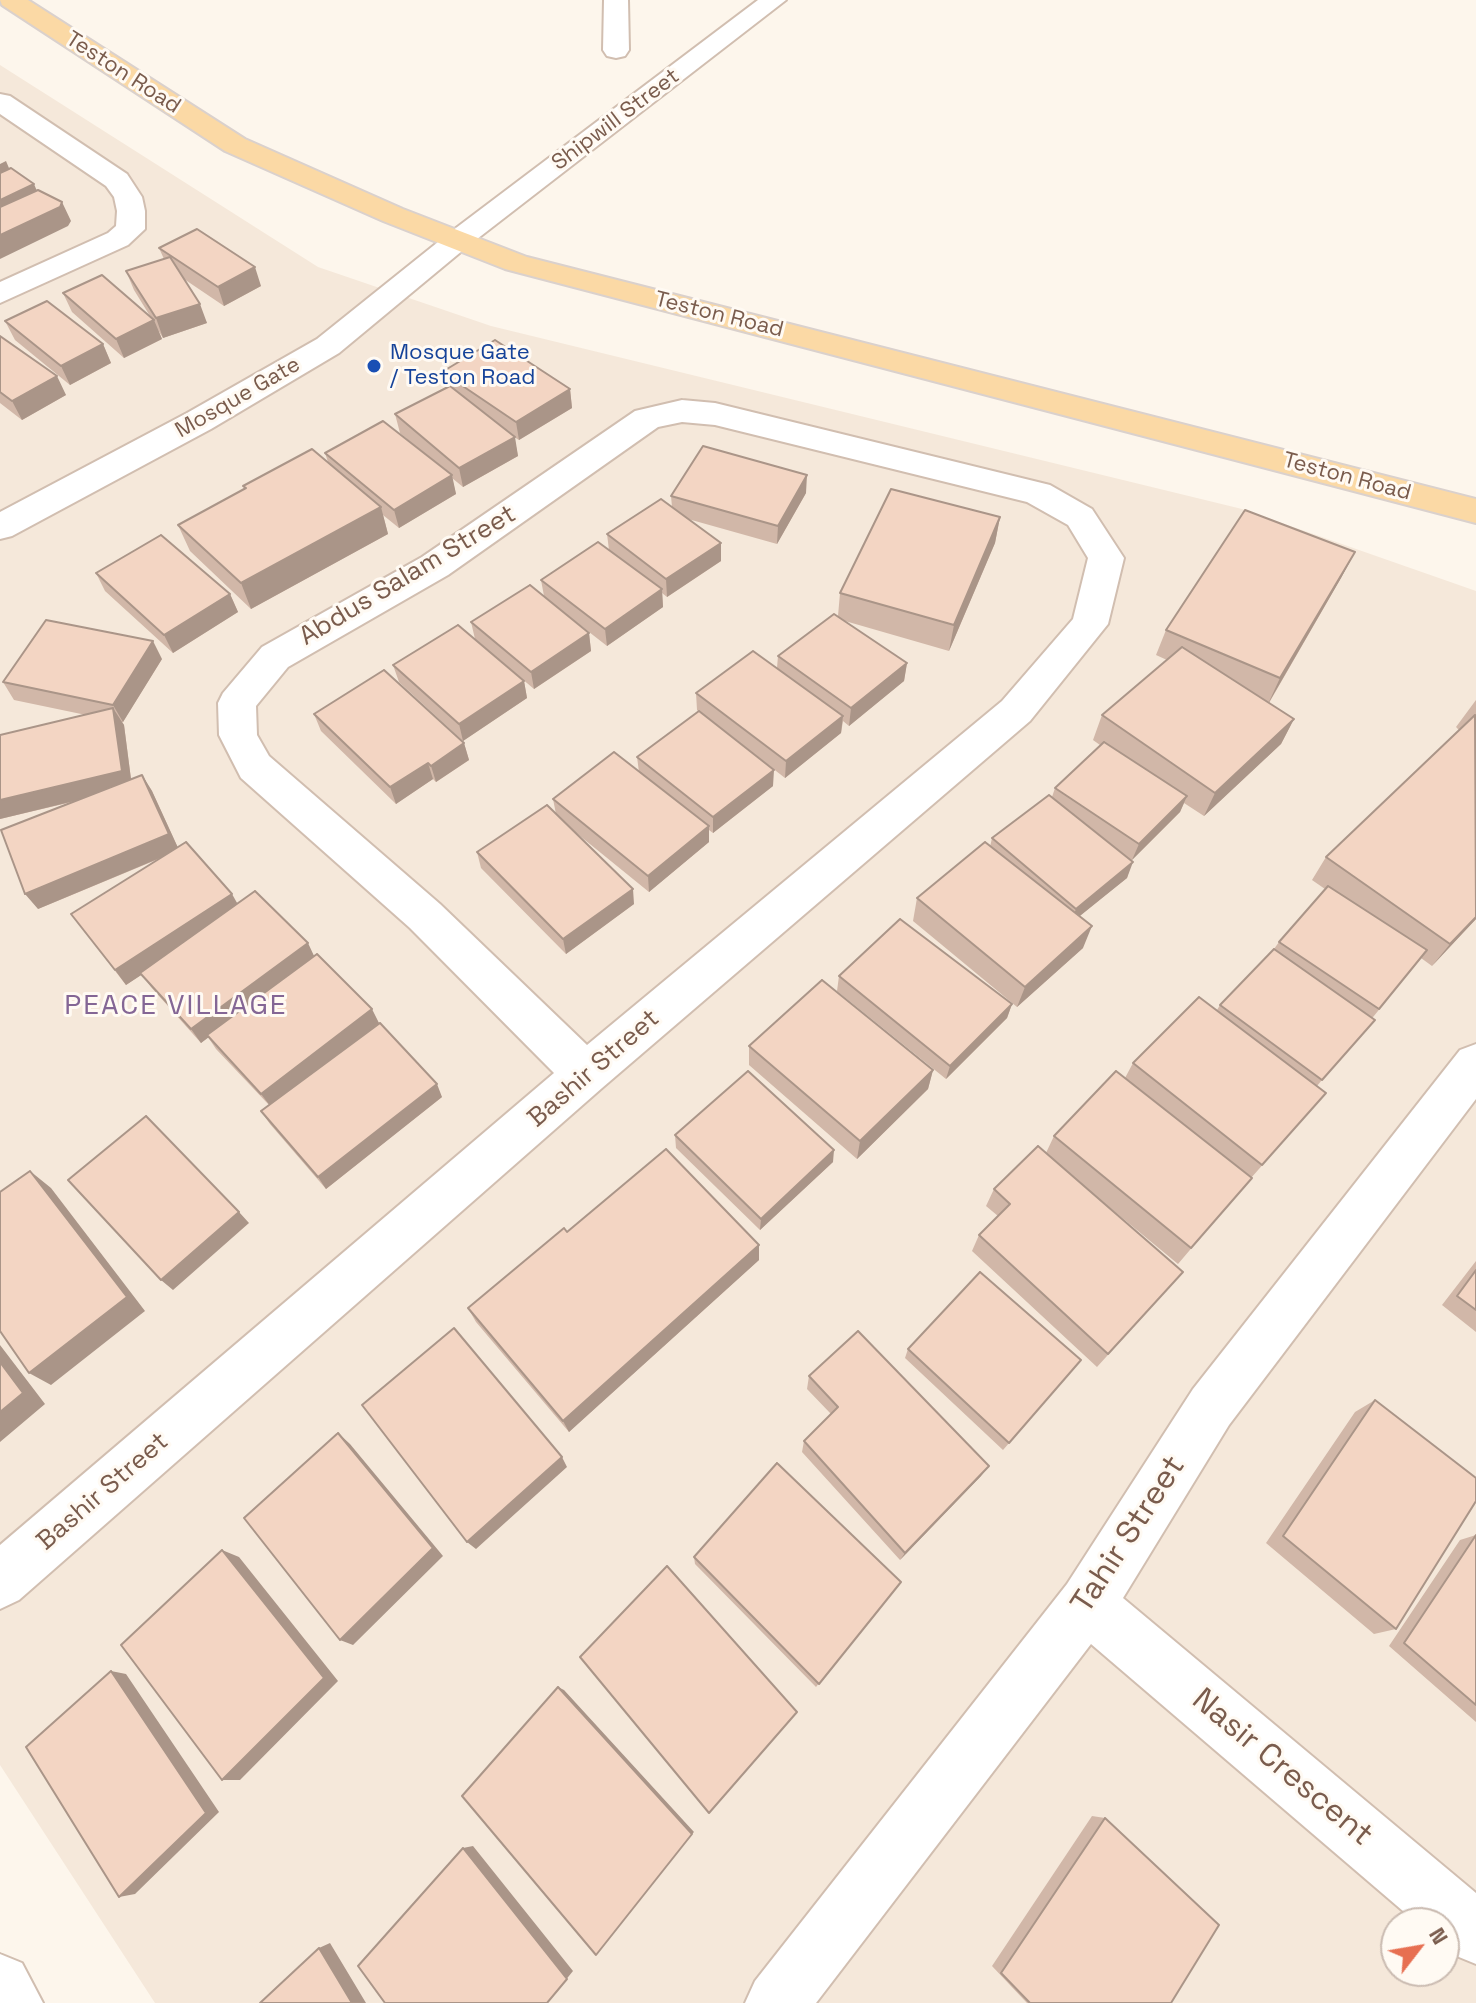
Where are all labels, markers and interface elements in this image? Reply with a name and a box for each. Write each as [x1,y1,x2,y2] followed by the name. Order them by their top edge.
[61,26,185,120] street label: Teston Road
[547,63,685,177] street label: Shipwill Street
[652,286,786,344] street label: Teston Road
[390,340,535,392] place label: Mosque Gate / Teston Road
[171,352,305,444] street label: Mosque Gate
[365,357,383,375] marker: Mosque Gate / Teston Road
[1280,447,1414,507] street label: Teston Road
[294,499,522,653] street label: Abdus Salam Street
[64,989,288,1023] district label: PEACE VILLAGE
[522,1003,666,1135] street label: Bashir Street
[31,1426,175,1558] street label: Bashir Street
[1064,1449,1194,1621] street label: Tahir Street
[1184,1681,1380,1855] street label: Nasir Crescent
[1380,1907,1460,1987] north arrow
[1423,1922,1455,1949] text: N

